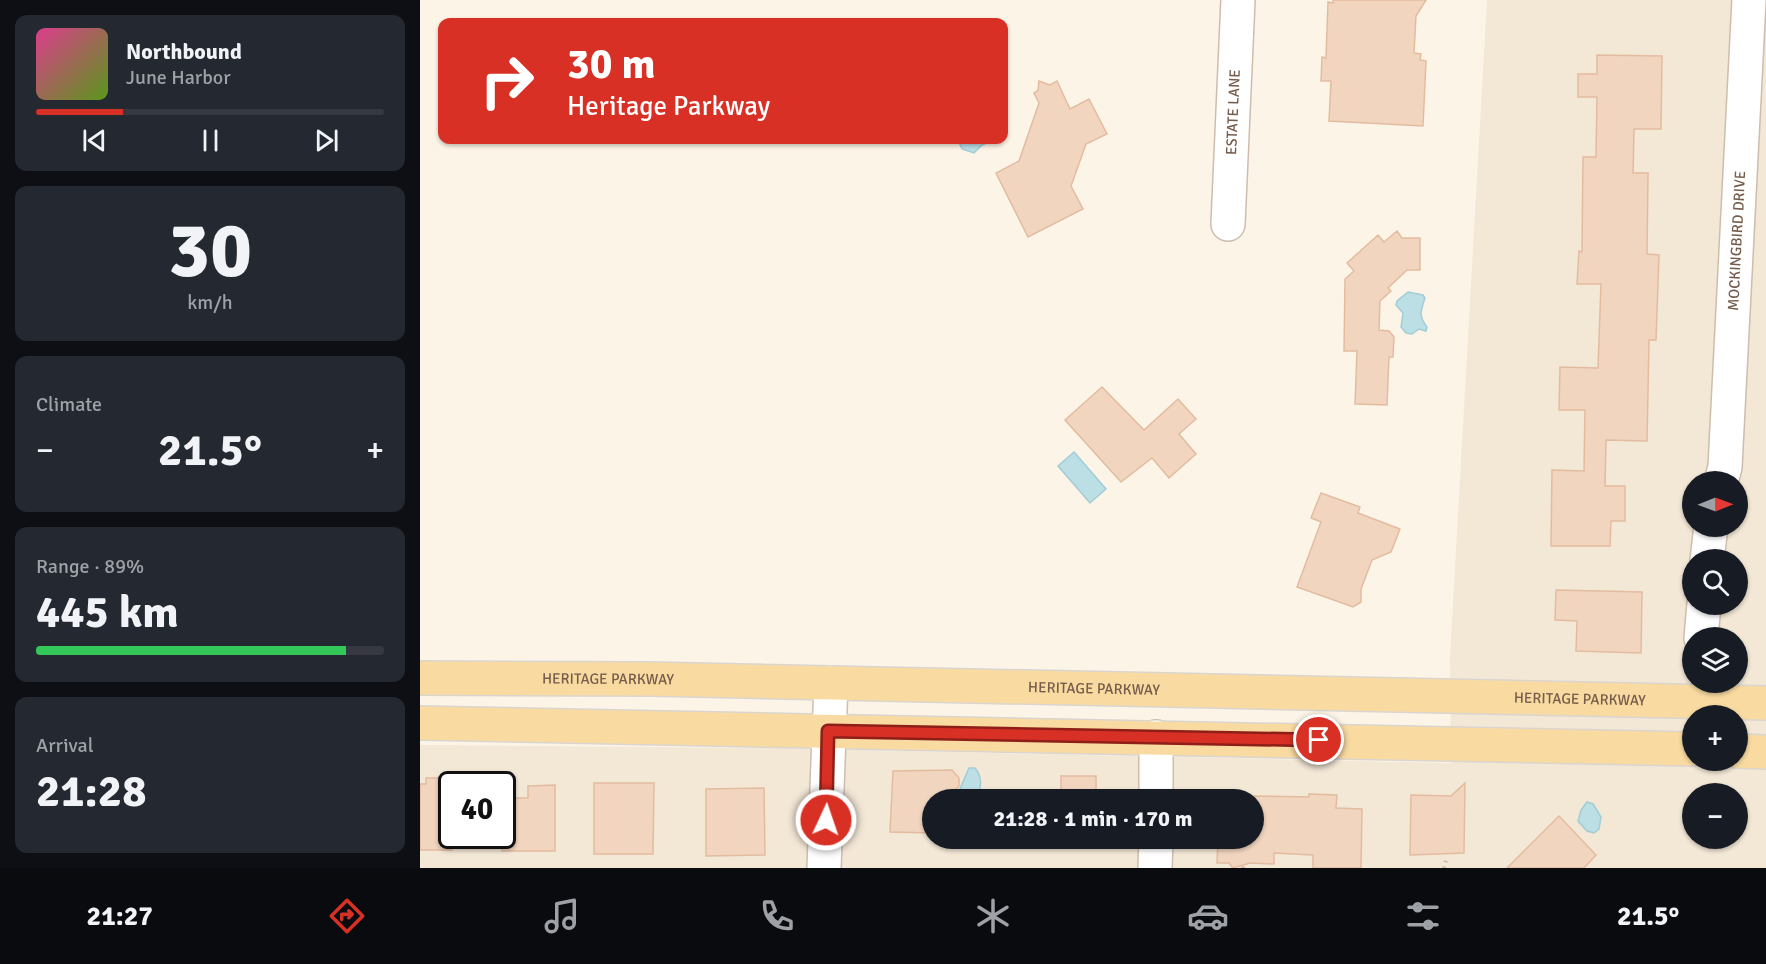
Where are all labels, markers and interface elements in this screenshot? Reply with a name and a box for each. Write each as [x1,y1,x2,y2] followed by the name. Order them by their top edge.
[126,38,242,65] text: Northbound
[567,39,656,90] text: 30 m
[468,42,546,120] icon: right
[126,65,231,90] text: June Harbor
[1222,69,1244,155] street label: ESTATE LANE
[567,90,770,123] text: Heritage Parkway
[78,124,111,157] icon: previous
[194,124,227,157] icon: pause
[310,124,343,157] icon: next
[1724,170,1749,311] street label: MOCKINGBIRD DRIVE
[168,203,252,299] text: 30
[187,290,233,315] text: km/h
[36,392,102,417] text: Climate
[158,423,262,478] text: 21.5°
[36,430,54,471] text: −
[366,430,384,471] text: +
[1682,471,1748,537] north arrow
[1682,471,1748,849] map controls
[1682,549,1748,615] button: search
[36,554,144,579] text: Range · 89%
[36,585,179,640] text: 445 km
[1682,627,1748,693] button: layers
[542,670,675,689] street label: HERITAGE PARKWAY
[1028,678,1161,699] street label: HERITAGE PARKWAY
[1514,689,1646,709] street label: HERITAGE PARKWAY
[1682,705,1748,771] button: +
[1293,714,1344,765] pin
[1302,723,1335,756] icon: arrive
[36,733,94,758] text: Arrival
[36,764,146,819] text: 21:28
[438,771,516,849] speed limit sign: 40
[1682,783,1748,849] button: −
[794,788,858,852] position arrow
[993,805,1193,832] text: 21:28 · 1 min · 170 m
[326,895,368,937] icon: directions
[541,895,583,937] icon: music
[756,895,798,937] icon: phone
[972,895,1014,937] icon: climate
[1187,895,1229,937] icon: car
[1402,895,1444,937] icon: filters
[87,900,153,933] text: 21:27
[1617,900,1679,933] text: 21.5°

